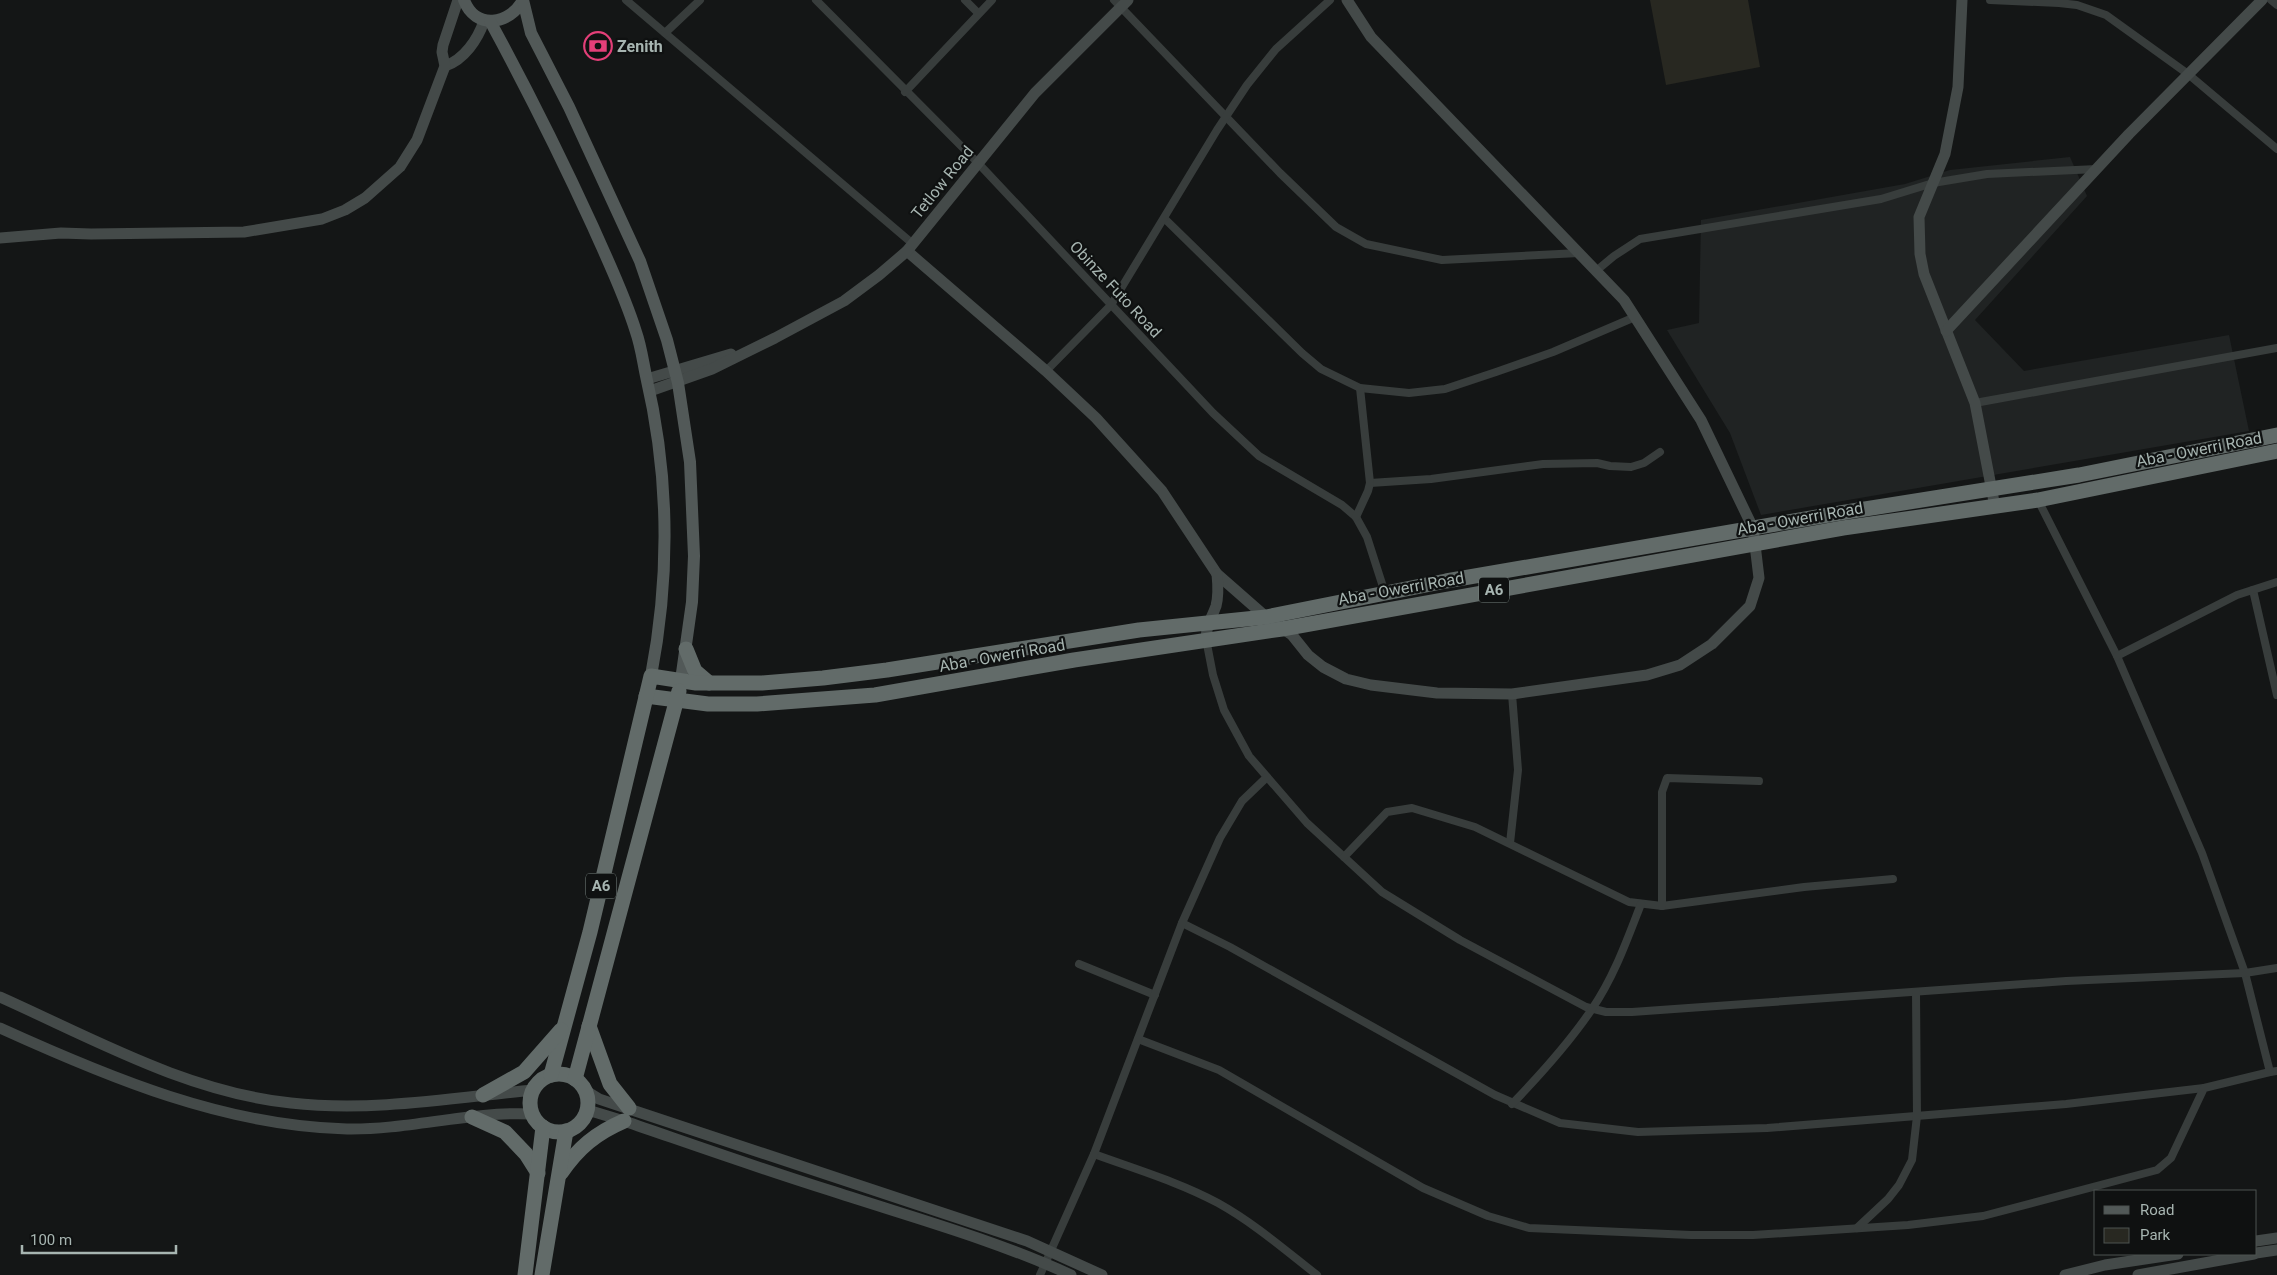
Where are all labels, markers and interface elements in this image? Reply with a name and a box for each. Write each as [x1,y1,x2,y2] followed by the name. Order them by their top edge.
[583,31,613,61] bank icon: Zenith
[617,37,663,56] place label: Zenith
[907,142,978,223] street label: Tetlow Road
[1066,237,1165,342] street label: Obinze Futo Road
[2135,428,2263,471] street label: Aba - Owerri Road
[1736,498,1864,539] street label: Aba - Owerri Road
[1337,568,1465,609] street label: Aba - Owerri Road
[1479,578,1509,602] road number: A6
[938,635,1066,676] street label: Aba - Owerri Road
[586,874,616,898] road number: A6
[2094,1190,2257,1255] legend
[2140,1201,2174,1219] text: Road
[22,1222,176,1254] scale bar
[2140,1226,2171,1244] text: Park
[30,1231,72,1249] text: 100 m

